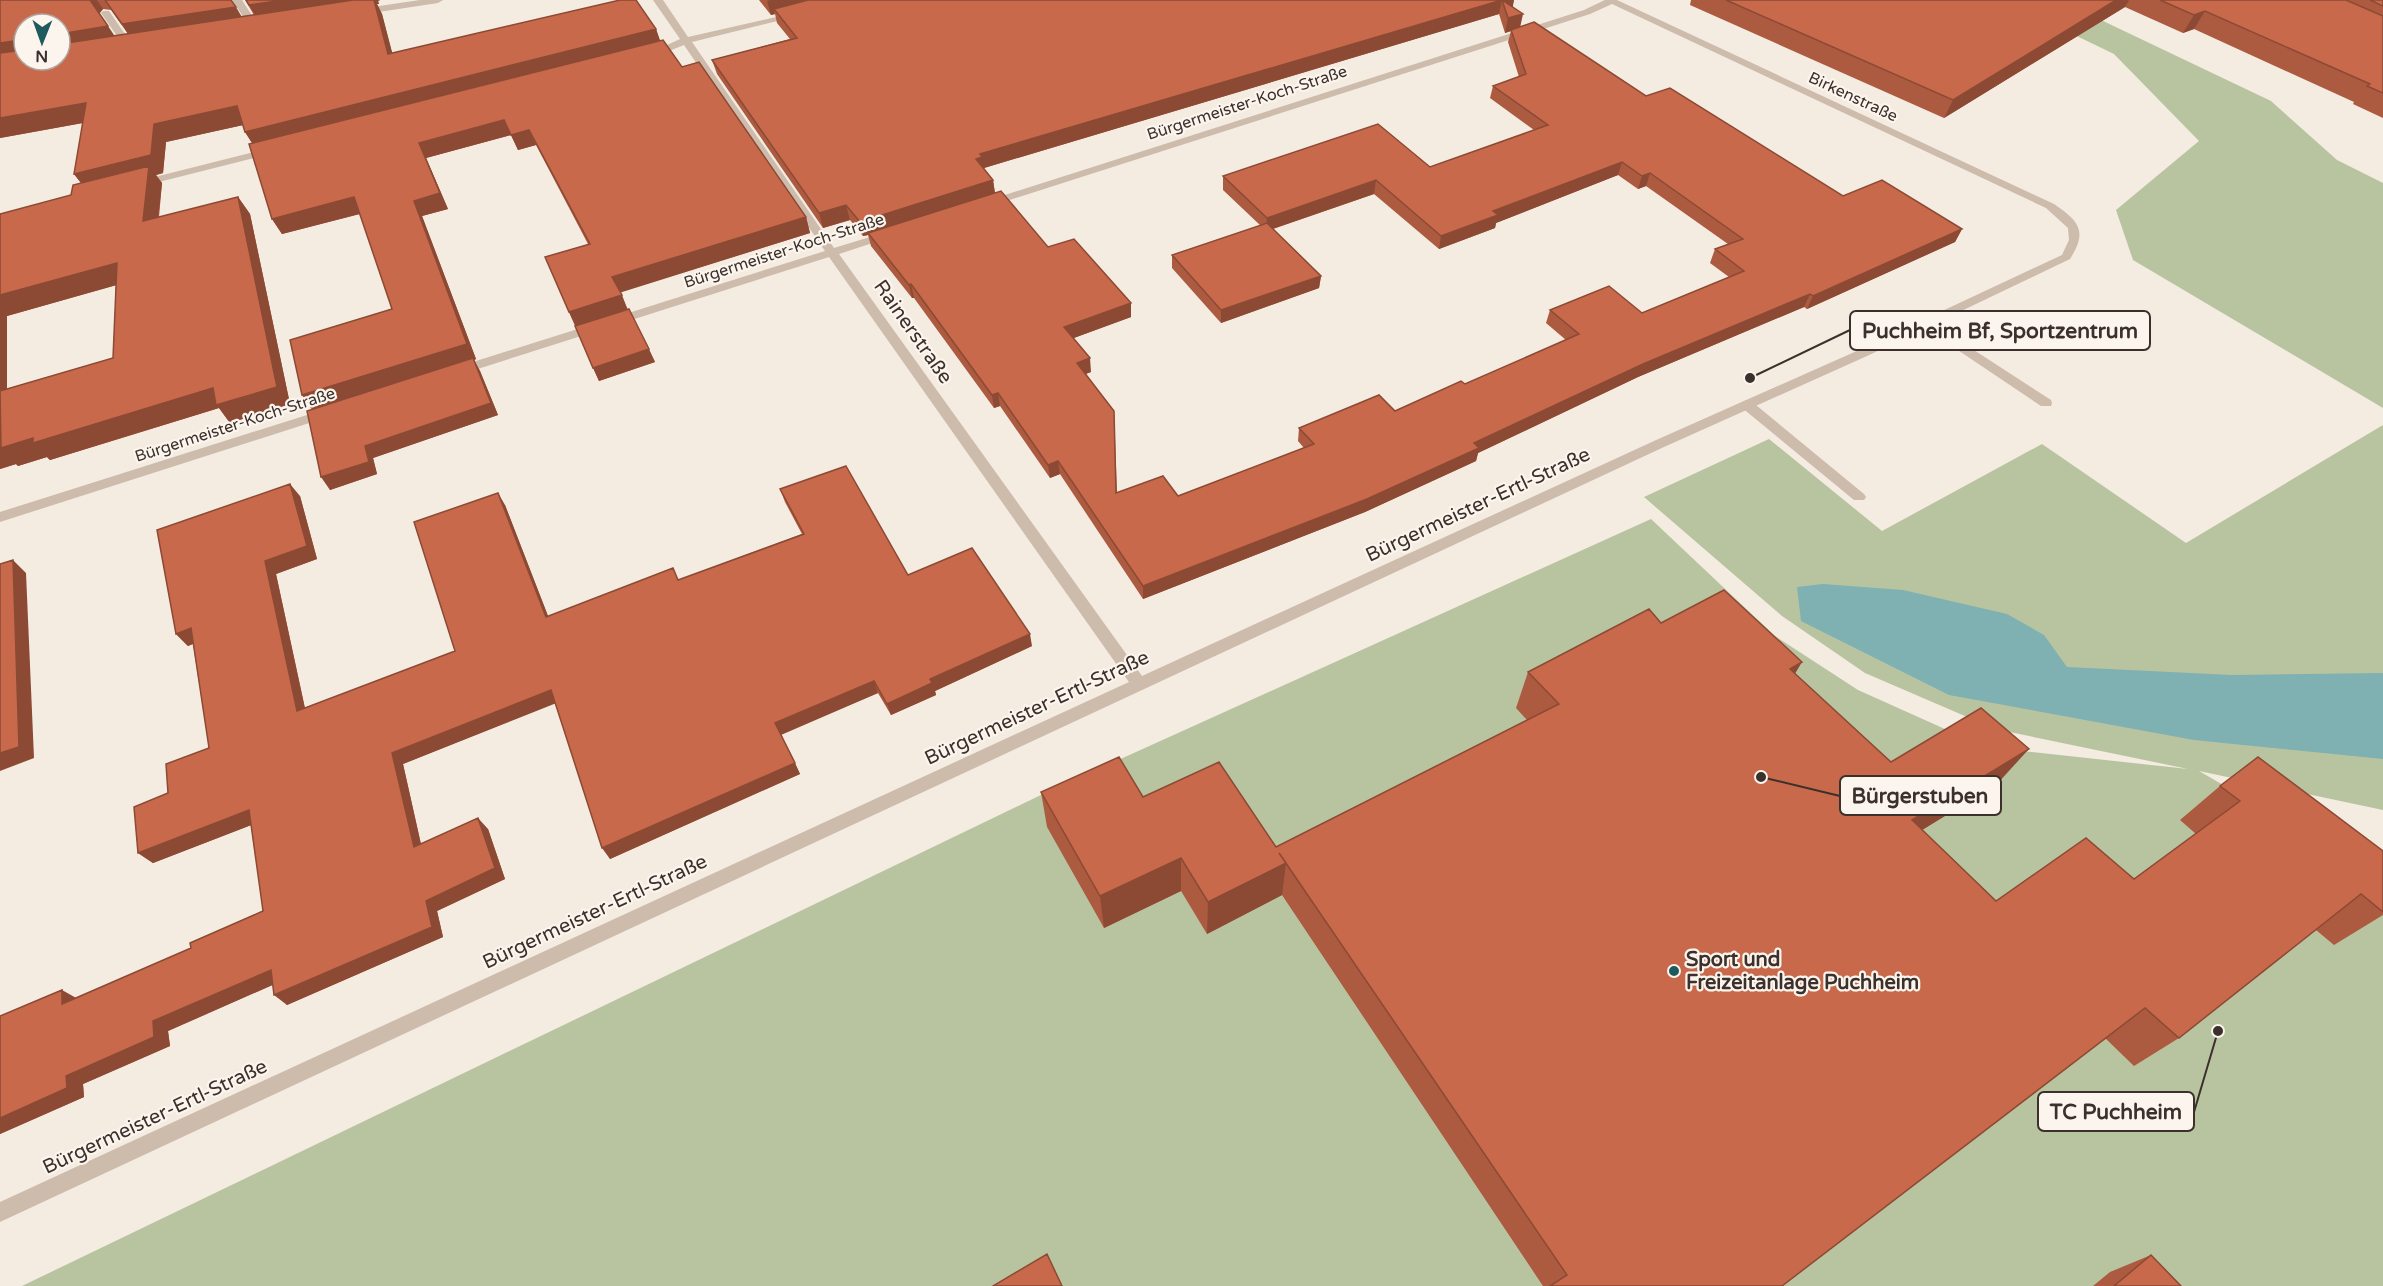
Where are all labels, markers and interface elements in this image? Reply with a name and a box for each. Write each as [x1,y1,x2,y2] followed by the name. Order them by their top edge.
[12,12,72,72] north arrow
[35,46,48,66] text: N
[1144,61,1350,145] street label: Bürgermeister-Koch-Straße
[1805,68,1901,126] street label: Birkenstraße
[681,209,887,293] street label: Bürgermeister-Koch-Straße
[868,275,958,389] street label: Rainerstraße
[1850,311,2150,350] callout: Puchheim Bf, Sportzentrum
[1862,319,2138,344] text: Puchheim Bf, Sportzentrum
[132,383,338,467] street label: Bürgermeister-Koch-Straße
[1362,442,1594,568] street label: Bürgermeister-Ertl-Straße
[921,645,1153,771] street label: Bürgermeister-Ertl-Straße
[1840,776,2001,815] callout: Bürgerstuben
[1852,784,1988,809] text: Bürgerstuben
[479,849,711,975] street label: Bürgermeister-Ertl-Straße
[1686,948,1919,995] place label: Sport und Freizeitanlage Puchheim
[1667,964,1681,978] marker: Sport und Freizeitanlage Puchheim
[39,1054,271,1180] street label: Bürgermeister-Ertl-Straße
[2038,1092,2194,1131] callout: TC Puchheim
[2049,1100,2182,1125] text: TC Puchheim

